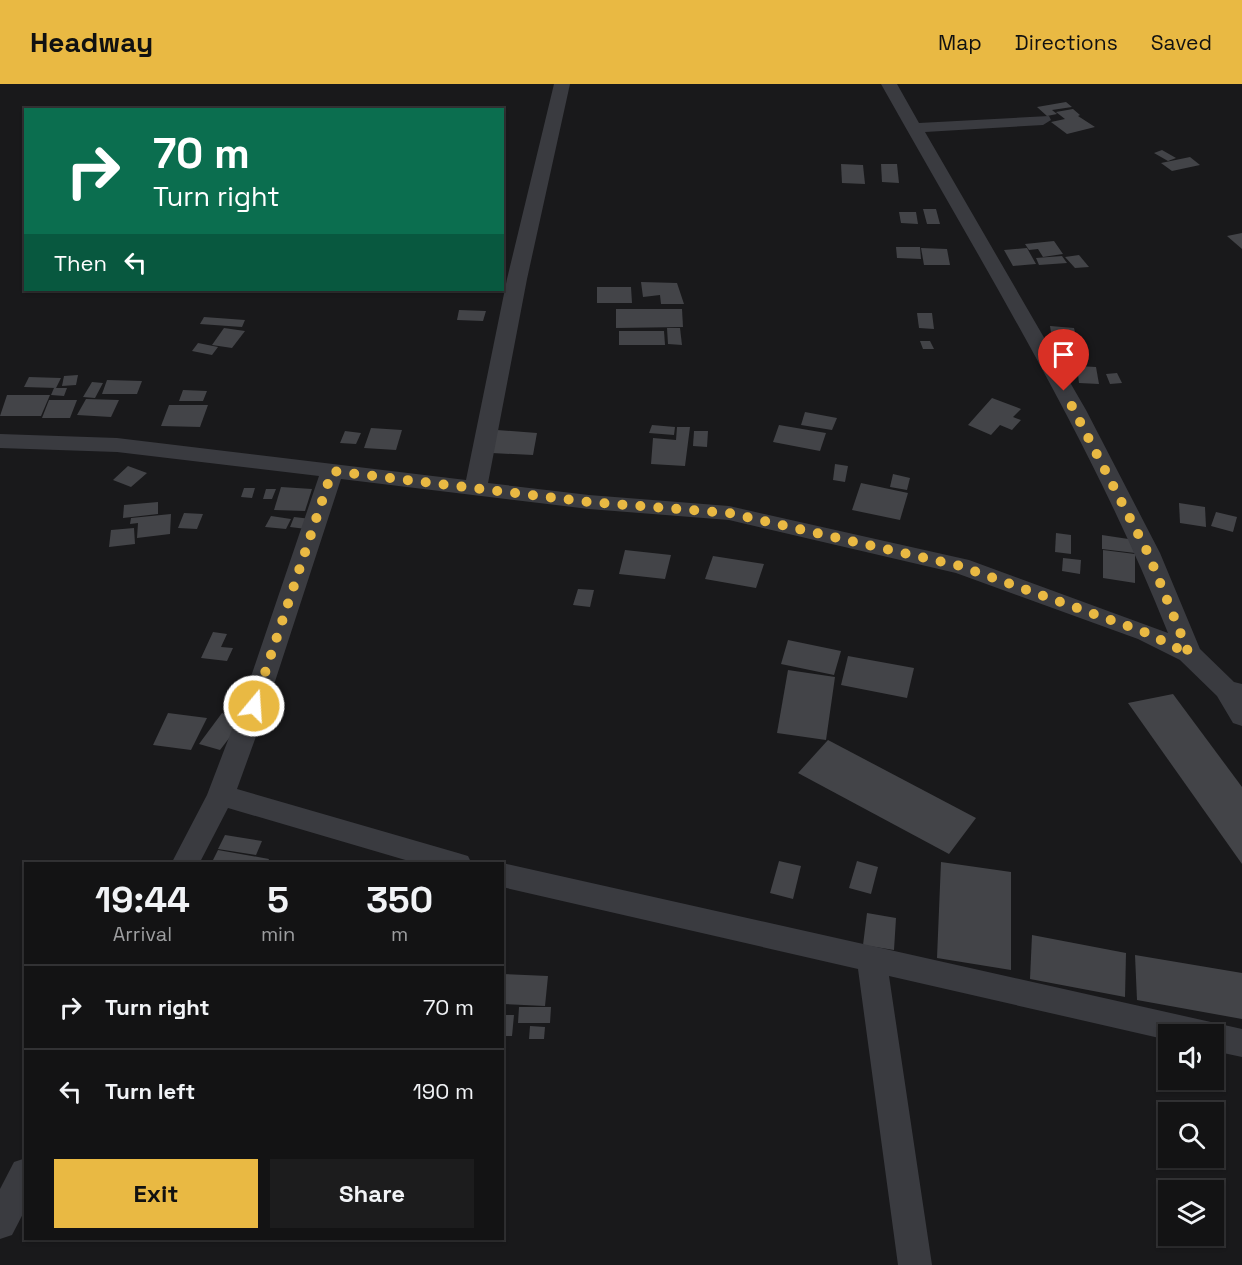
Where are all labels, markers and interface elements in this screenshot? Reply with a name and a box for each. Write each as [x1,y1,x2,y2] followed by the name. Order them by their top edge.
[30,24,153,60] text: Headway
[938,29,982,56] text: Map
[1015,29,1118,56] text: Directions
[1151,29,1212,56] text: Saved
[153,127,250,180] text: 70 m
[54,132,132,210] icon: right
[153,179,280,214] text: Turn right
[119,246,152,279] icon: left
[54,249,107,277] text: Then
[1038,329,1089,391] pin
[1047,338,1080,371] icon: arrive
[222,674,286,738] position arrow
[95,877,190,923] text: 19:44
[267,877,289,923] text: 5
[366,877,433,923] text: 350
[113,921,172,947] text: Arrival
[261,921,295,947] text: min
[391,921,408,947] text: m
[54,991,87,1024] icon: right
[105,993,210,1021] text: Turn right
[423,993,474,1021] text: 70 m
[1158,1024,1224,1246] map controls
[1158,1024,1224,1090] button: sound
[54,1075,87,1108] icon: left
[105,1077,195,1105] text: Turn left
[413,1077,474,1105] text: 190 m
[1158,1102,1224,1168] button: search
[54,1159,258,1228] button: Exit
[270,1159,474,1228] button: Share
[1158,1180,1224,1246] button: layers

